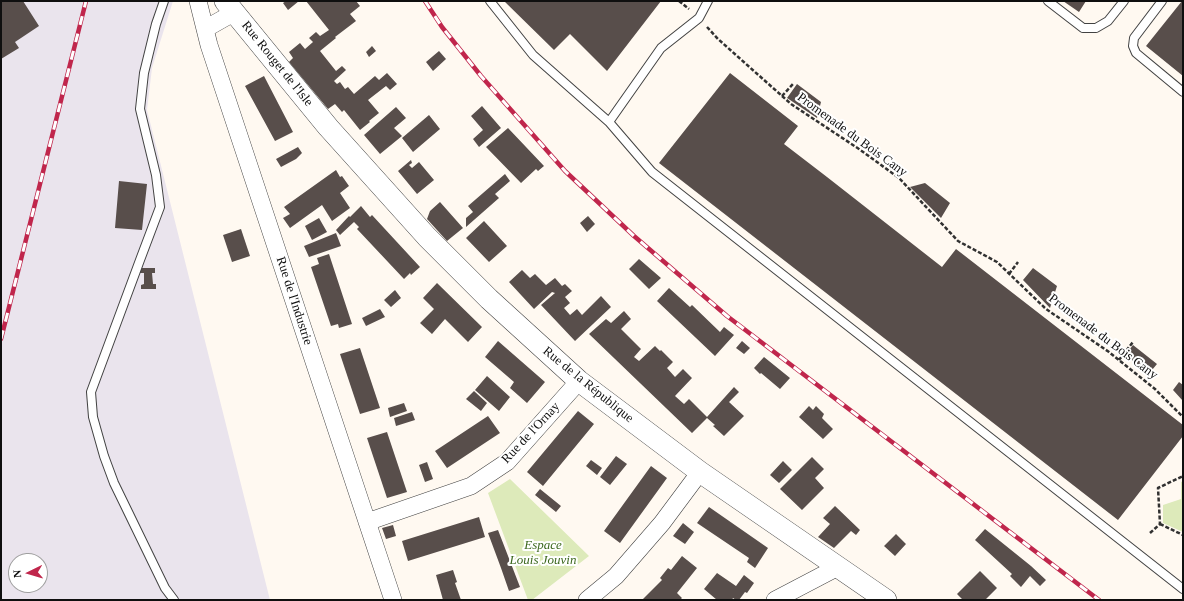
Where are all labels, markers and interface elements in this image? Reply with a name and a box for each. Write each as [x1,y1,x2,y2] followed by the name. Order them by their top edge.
[238,18,316,110] street label: Rue Rouget de l'Isle
[794,90,910,180] street label: Promenade du Bois Cany
[272,255,316,347] street label: Rue de l'Industrie
[1045,291,1161,383] street label: Promenade du Bois Cany
[539,344,637,426] street label: Rue de la République
[499,399,563,467] street label: Rue de l'Ornay
[510,538,576,569] park label: Espace Louis Jouvin
[8,553,48,593] north arrow
[11,569,23,578] text: N

